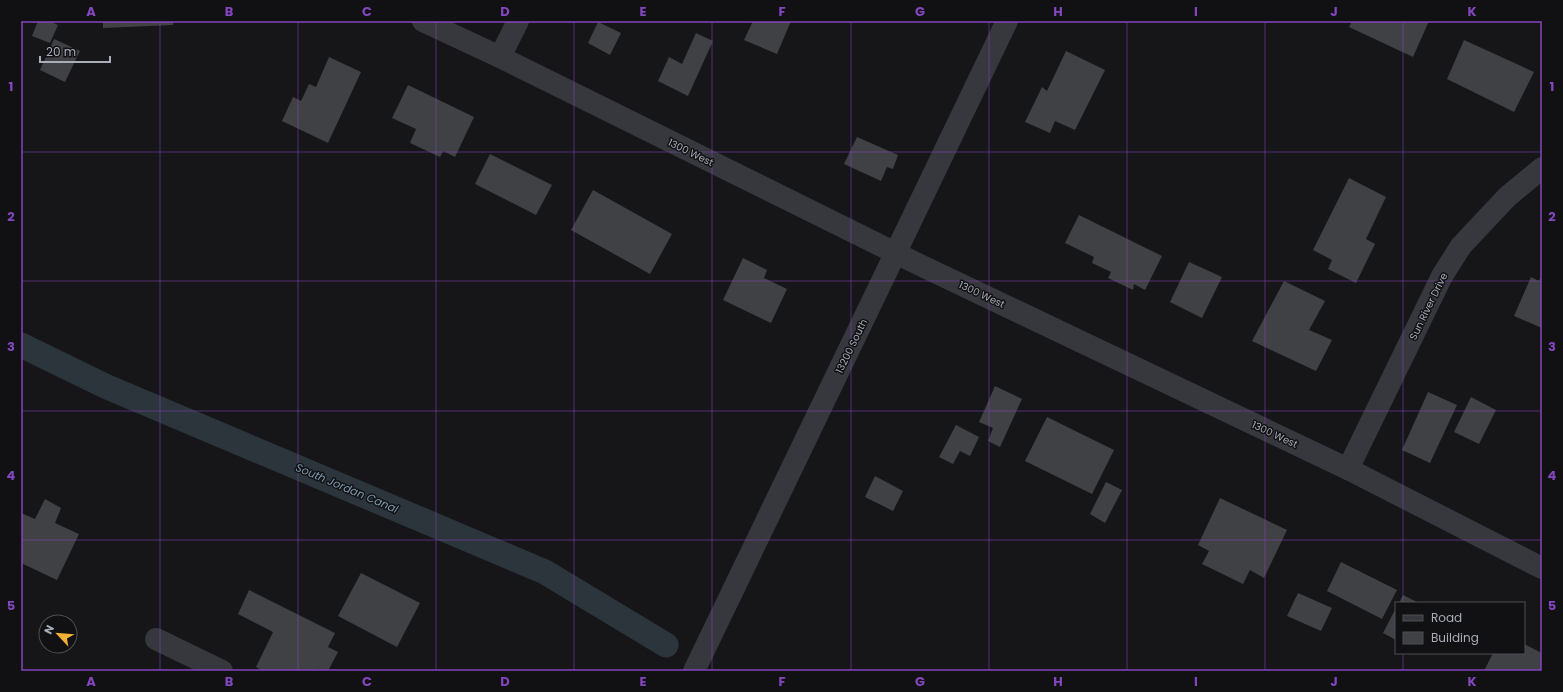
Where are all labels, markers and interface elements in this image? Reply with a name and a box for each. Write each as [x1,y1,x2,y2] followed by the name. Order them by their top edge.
[86,2,96,21] text: A
[225,2,234,21] text: B
[362,2,372,21] text: C
[500,2,510,21] text: D
[639,2,647,21] text: E
[778,2,786,21] text: F
[915,2,925,21] text: G
[1053,2,1063,21] text: H
[1194,2,1198,21] text: I
[1330,2,1338,21] text: J
[1467,2,1477,21] text: K
[40,38,110,64] scale bar
[46,43,76,60] text: 20 m
[9,77,13,96] text: 1
[1550,77,1554,96] text: 1
[665,135,716,170] street label: 1300 West
[7,207,15,226] text: 2
[1548,207,1556,226] text: 2
[1406,270,1451,342] street label: Sun River Drive
[956,277,1008,312] street label: 1300 West
[832,317,871,376] street label: 13200 South
[7,337,15,356] text: 3
[1548,337,1556,356] text: 3
[1249,417,1301,452] street label: 1300 West
[293,459,401,517] water label: South Jordan Canal
[7,466,16,485] text: 4
[1548,466,1557,485] text: 4
[7,596,15,615] text: 5
[1548,596,1556,615] text: 5
[1395,602,1525,654] legend
[1431,609,1462,626] text: Road
[38,614,78,654] north arrow
[40,622,58,637] text: N
[1431,629,1479,646] text: Building
[86,672,96,691] text: A
[225,672,234,691] text: B
[362,672,372,691] text: C
[500,672,510,691] text: D
[639,672,647,691] text: E
[778,672,786,691] text: F
[915,672,925,691] text: G
[1053,672,1063,691] text: H
[1194,672,1198,691] text: I
[1330,672,1338,691] text: J
[1467,672,1477,691] text: K

